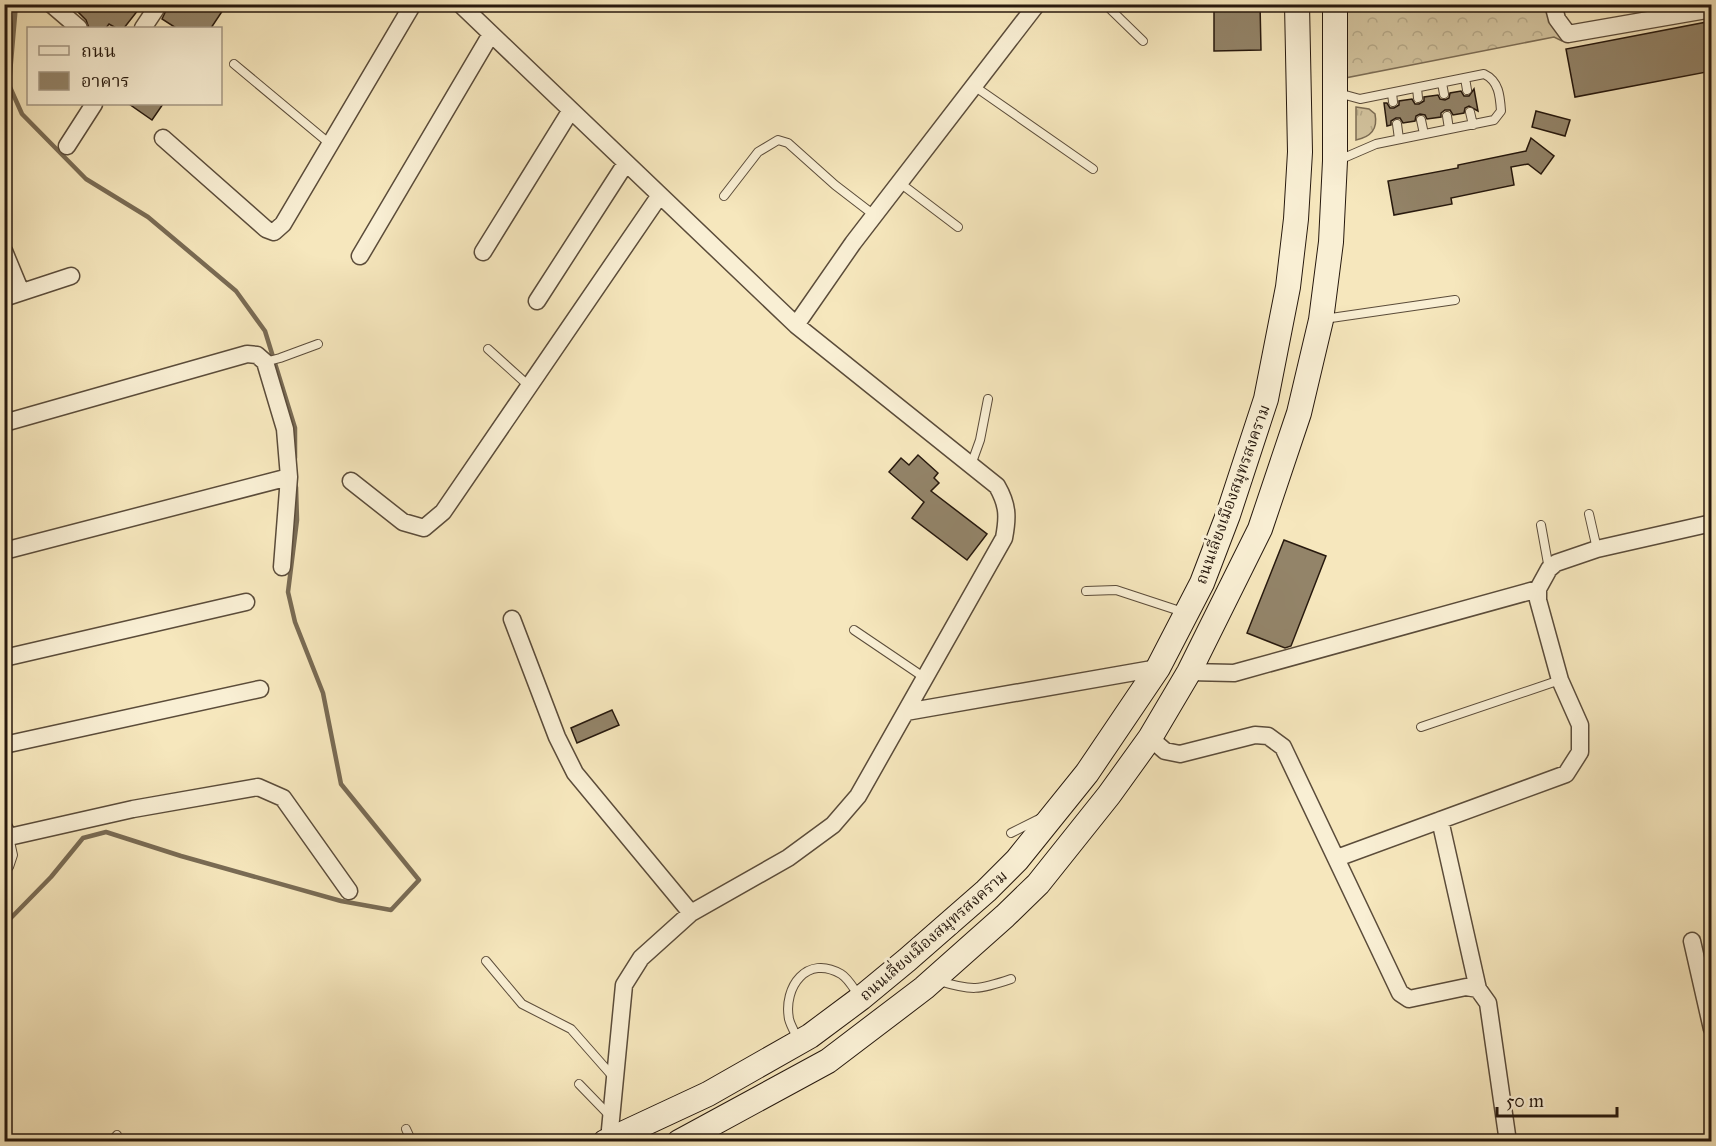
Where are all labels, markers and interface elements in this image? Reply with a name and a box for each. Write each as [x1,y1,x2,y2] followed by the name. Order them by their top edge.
[27,27,222,105] legend
[81,40,116,62] text: ถนน
[81,70,130,92] text: อาคาร
[1189,401,1276,587] street label: ถนนเลี่ยงเมืองสมุทรสงคราม
[854,865,1012,1006] street label: ถนนเลี่ยงเมืองสมุทรสงคราม
[1497,1080,1617,1118] scale bar
[1506,1090,1544,1112] text: 50 m

